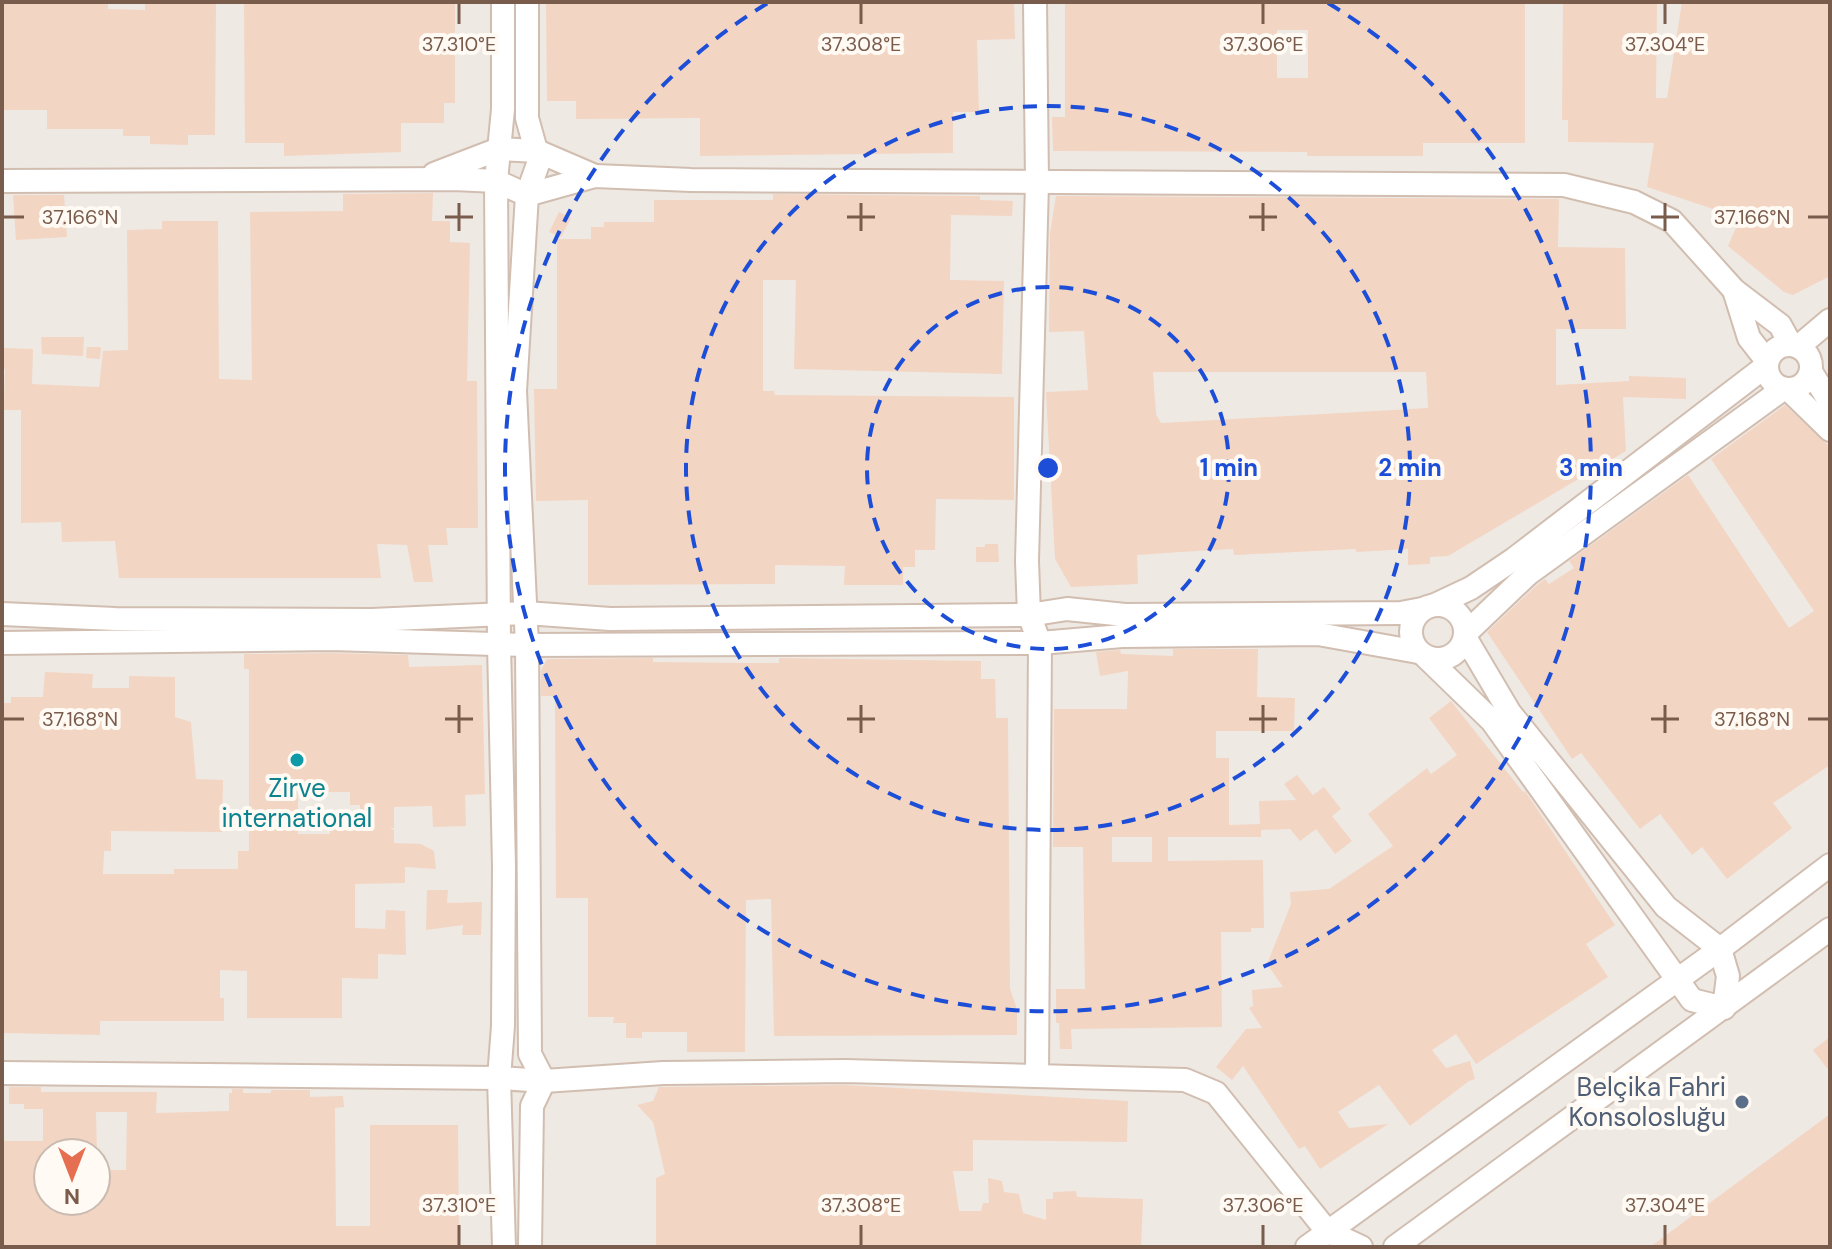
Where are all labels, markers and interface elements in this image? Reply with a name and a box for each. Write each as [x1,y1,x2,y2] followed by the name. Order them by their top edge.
[422,31,496,57] text: 37.310°E
[821,31,901,57] text: 37.308°E
[1222,31,1304,57] text: 37.306°E
[1625,31,1705,57] text: 37.304°E
[42,204,118,230] text: 37.166°N
[1714,204,1790,230] text: 37.166°N
[1200,452,1258,483] text: 1 min
[1378,452,1442,483] text: 2 min
[1559,452,1623,483] text: 3 min
[1034,454,1062,482] centre of rings
[42,706,118,732] text: 37.168°N
[1714,706,1790,732] text: 37.168°N
[288,751,306,769] marker: Zirve international
[222,771,372,835] place label: Zirve international
[1568,1070,1726,1134] place label: Belçika Fahri Konsolosluğu
[1733,1093,1751,1111] marker: Belçika Fahri Konsolosluğu
[32,1137,112,1217] north arrow
[64,1182,80,1211] text: N
[422,1192,496,1218] text: 37.310°E
[821,1192,901,1218] text: 37.308°E
[1222,1192,1304,1218] text: 37.306°E
[1625,1192,1705,1218] text: 37.304°E

